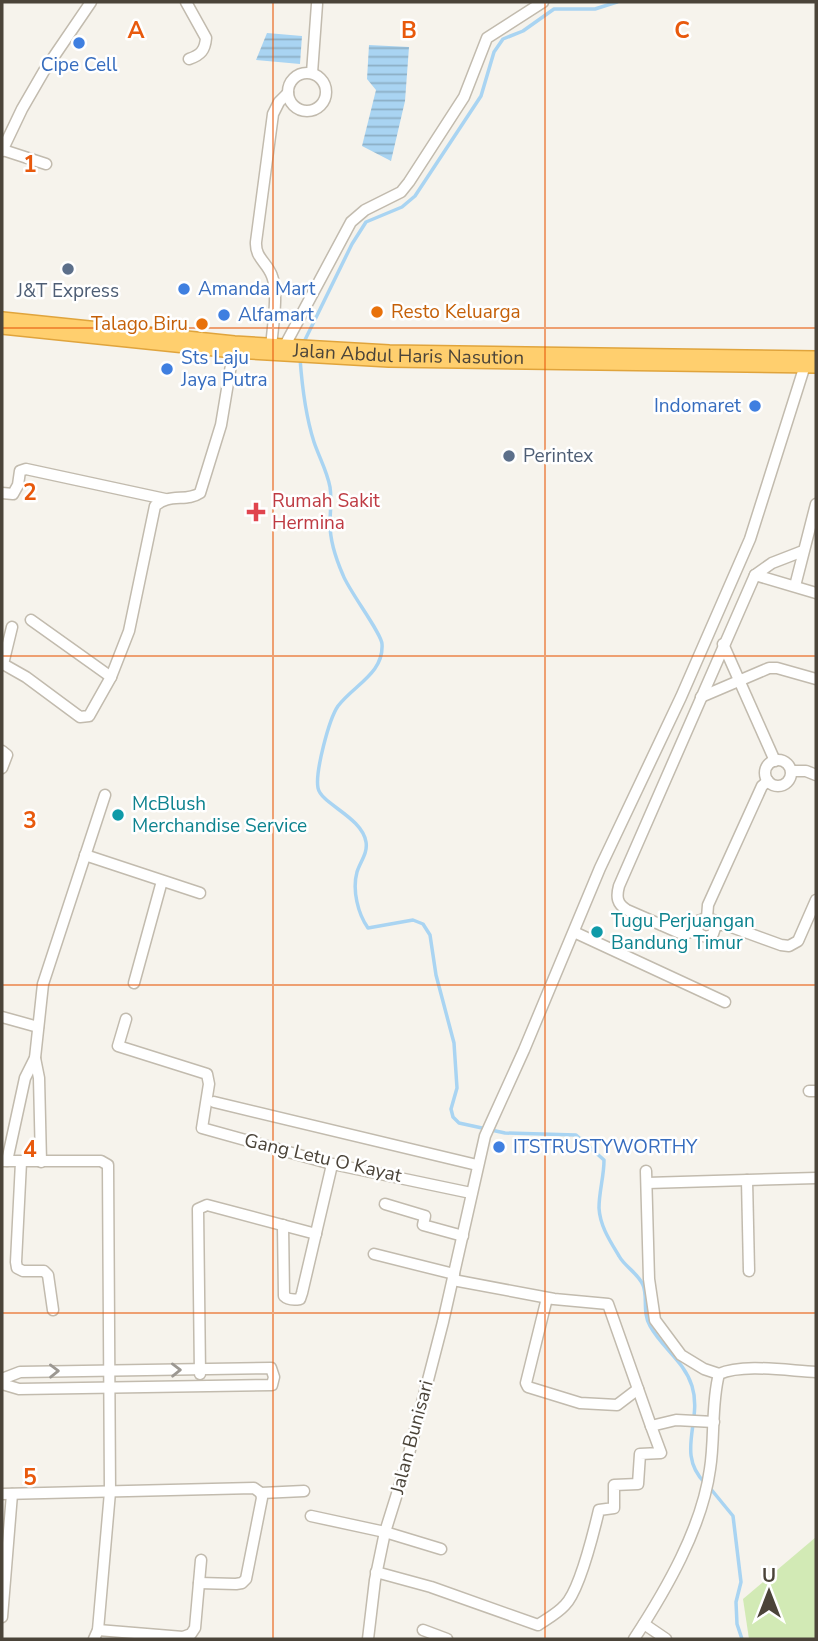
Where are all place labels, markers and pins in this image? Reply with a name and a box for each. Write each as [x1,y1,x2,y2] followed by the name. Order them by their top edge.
[71,35,87,51] marker: Cipe Cell
[41,52,118,78] place label: Cipe Cell
[60,261,76,277] marker: J&T Express
[198,276,316,302] place label: Amanda Mart
[16,278,119,304] place label: J&T Express
[176,281,192,297] marker: Amanda Mart
[391,299,521,325] place label: Resto Keluarga
[238,302,314,328] place label: Alfamart
[369,304,385,320] marker: Resto Keluarga
[216,307,232,323] marker: Alfamart
[91,311,188,337] place label: Talago Biru
[194,316,210,332] marker: Talago Biru
[180,345,268,393] place label: Sts Laju Jaya Putra
[159,361,175,377] marker: Sts Laju Jaya Putra
[654,393,741,419] place label: Indomaret
[747,398,763,414] marker: Indomaret
[523,443,593,469] place label: Perintex
[501,448,517,464] marker: Perintex
[272,488,380,536] place label: Rumah Sakit Hermina
[246,502,266,522] marker: Rumah Sakit Hermina
[132,791,307,839] place label: McBlush Merchandise Service
[110,807,126,823] marker: McBlush Merchandise Service
[611,908,755,956] place label: Tugu Perjuangan Bandung Timur
[589,924,605,940] marker: Tugu Perjuangan Bandung Timur
[513,1134,698,1160] place label: ITSTRUSTYWORTHY
[491,1139,507,1155] marker: ITSTRUSTYWORTHY

